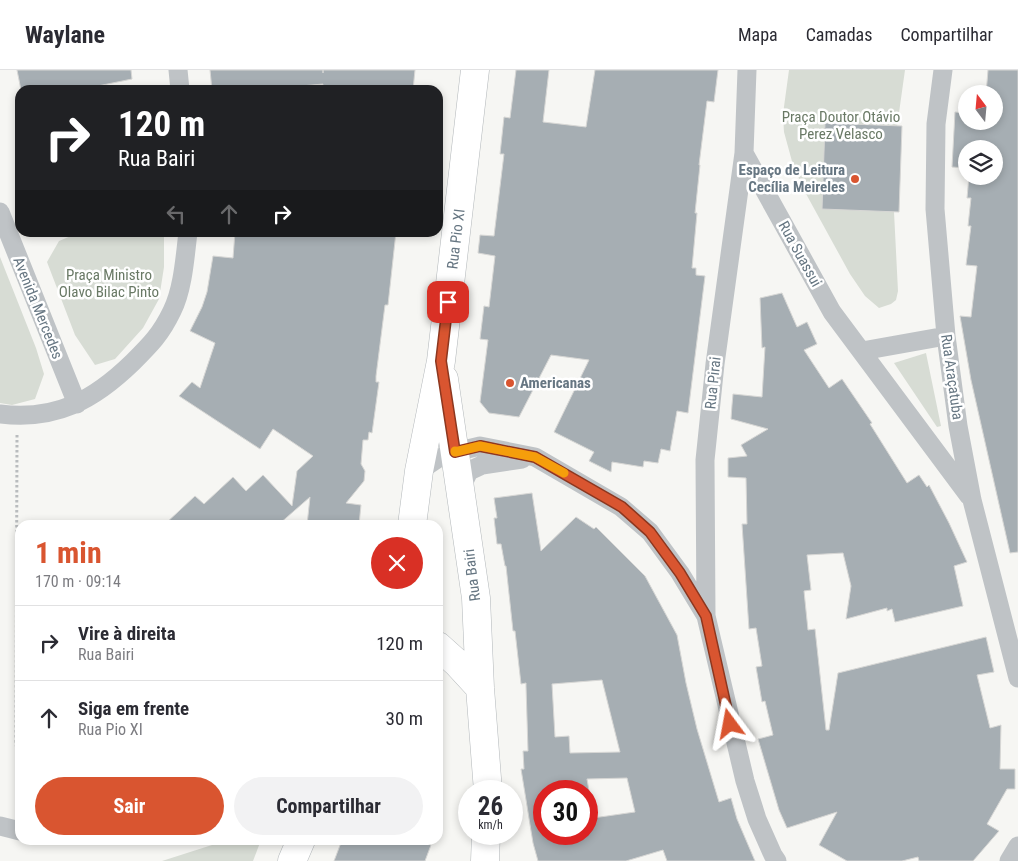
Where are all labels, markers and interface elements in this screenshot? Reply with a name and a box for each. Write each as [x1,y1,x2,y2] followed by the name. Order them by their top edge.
[25,21,105,49] text: Waylane
[738,24,778,45] text: Mapa
[806,24,872,45] text: Camadas
[900,24,993,45] text: Compartilhar
[958,85,1002,130] north arrow
[958,85,1003,185] map controls
[118,104,205,145] text: 120 m
[35,105,100,170] icon: right
[782,108,900,143] park label: Praça Doutor Otávio Perez Velasco
[958,140,1003,185] button: layers
[118,146,195,171] text: Rua Bairi
[739,161,845,196] place label: Espaço de Leitura Cecília Meireles
[849,173,861,185] marker: Espaço de Leitura Cecília Meireles
[162,200,190,228] icon: left
[215,200,243,228] icon: ahead
[268,200,296,228] icon: right
[443,208,469,270] street label: Rua Pio XI
[775,218,825,290] street label: Rua Suassui
[9,254,67,362] street label: Avenida Mercedes
[59,266,159,301] park label: Praça Ministro Olavo Bilac Pinto
[427,281,469,323] pin
[434,288,462,316] icon: arrive
[937,333,967,421] street label: Rua Araçatuba
[701,356,725,410] street label: Rua Pirai
[520,374,591,392] place label: Americanas
[504,377,516,389] marker: Americanas
[35,535,102,570] text: 1 min
[371,537,423,589] button: close
[460,548,484,602] street label: Rua Bairi
[35,572,121,591] text: 170 m · 09:14
[78,622,176,645] text: Vire à direita
[35,629,63,657] icon: right
[376,632,423,655] text: 120 m
[78,645,134,664] text: Rua Bairi
[78,697,189,720] text: Siga em frente
[703,697,755,749] position arrow
[35,704,63,732] icon: ahead
[386,707,423,730] text: 30 m
[78,720,143,739] text: Rua Pio XI
[35,777,224,835] button: Sair
[234,777,423,835] button: Compartilhar
[533,780,598,845] speed limit sign: 30
[478,792,503,821] text: 26
[478,818,503,832] text: km/h

